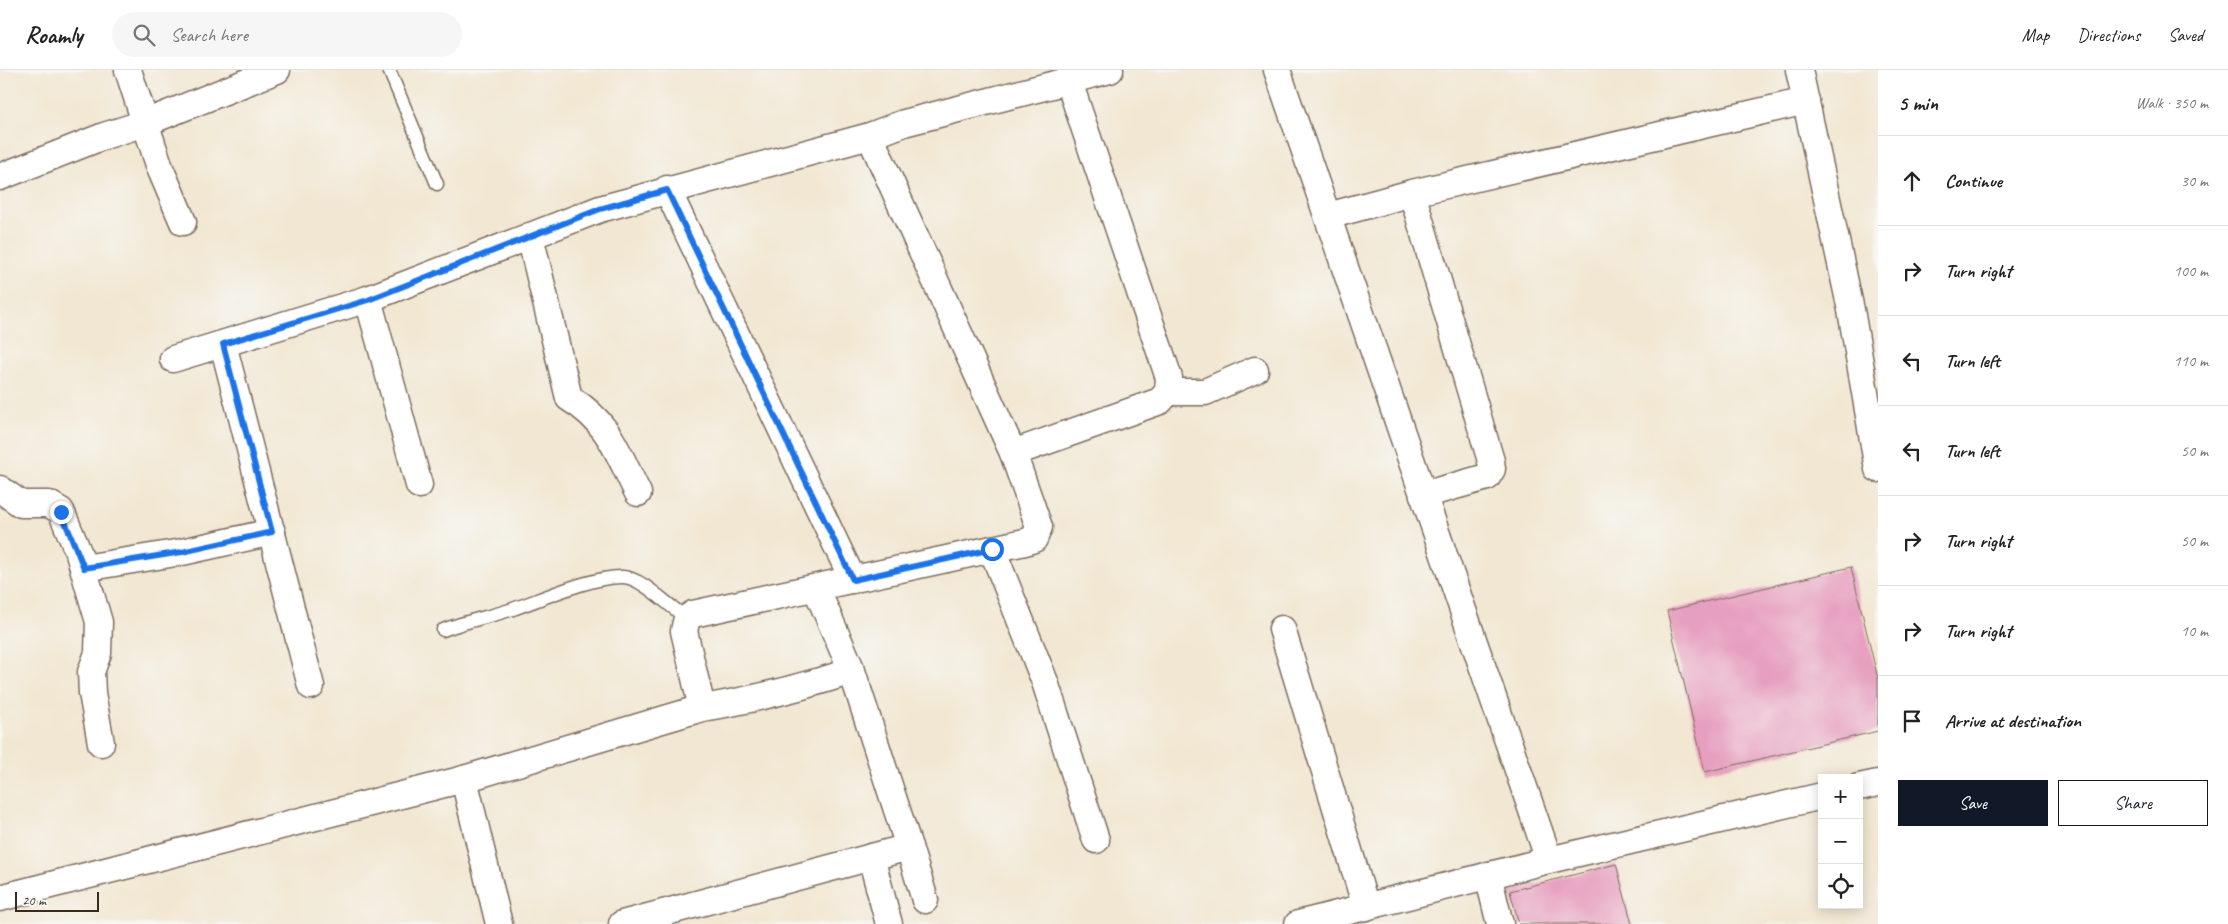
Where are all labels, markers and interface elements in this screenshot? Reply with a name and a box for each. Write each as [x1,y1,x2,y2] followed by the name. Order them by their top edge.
[112,12,462,57] search box
[25,20,82,50] text: Roamly
[130,21,158,49] icon: search
[170,23,248,47] text: Search here
[2022,24,2049,46] text: Map
[2077,24,2140,46] text: Directions
[2168,24,2203,46] text: Saved
[1898,90,1938,116] text: 5 min
[2136,93,2208,113] text: Walk · 350 m
[1898,167,1926,195] icon: ahead
[1945,169,2002,193] text: Continue
[2181,171,2208,191] text: 30 m
[1898,257,1926,285] icon: right
[1945,259,2012,283] text: Turn right
[2174,261,2208,281] text: 100 m
[1898,347,1926,375] icon: left
[1945,349,2000,373] text: Turn left
[2174,351,2208,371] text: 110 m
[1898,437,1926,465] icon: left
[1945,439,2000,463] text: Turn left
[2181,441,2208,461] text: 50 m
[50,501,73,524] route end
[1898,527,1926,555] icon: right
[1945,529,2012,553] text: Turn right
[2181,531,2208,551] text: 50 m
[981,538,1004,561] route start
[1898,617,1926,645] icon: right
[1945,619,2012,643] text: Turn right
[2181,621,2208,641] text: 10 m
[1898,707,1926,735] icon: arrive
[1945,709,2081,733] text: Arrive at destination
[1818,774,1863,909] map controls
[1818,774,1863,819] button: +
[1898,780,2048,826] button: Save
[2058,780,2208,826] button: Share
[1818,819,1863,864] button: −
[1818,864,1863,909] button: locate
[15,889,99,912] scale bar
[22,892,46,909] text: 20 m

